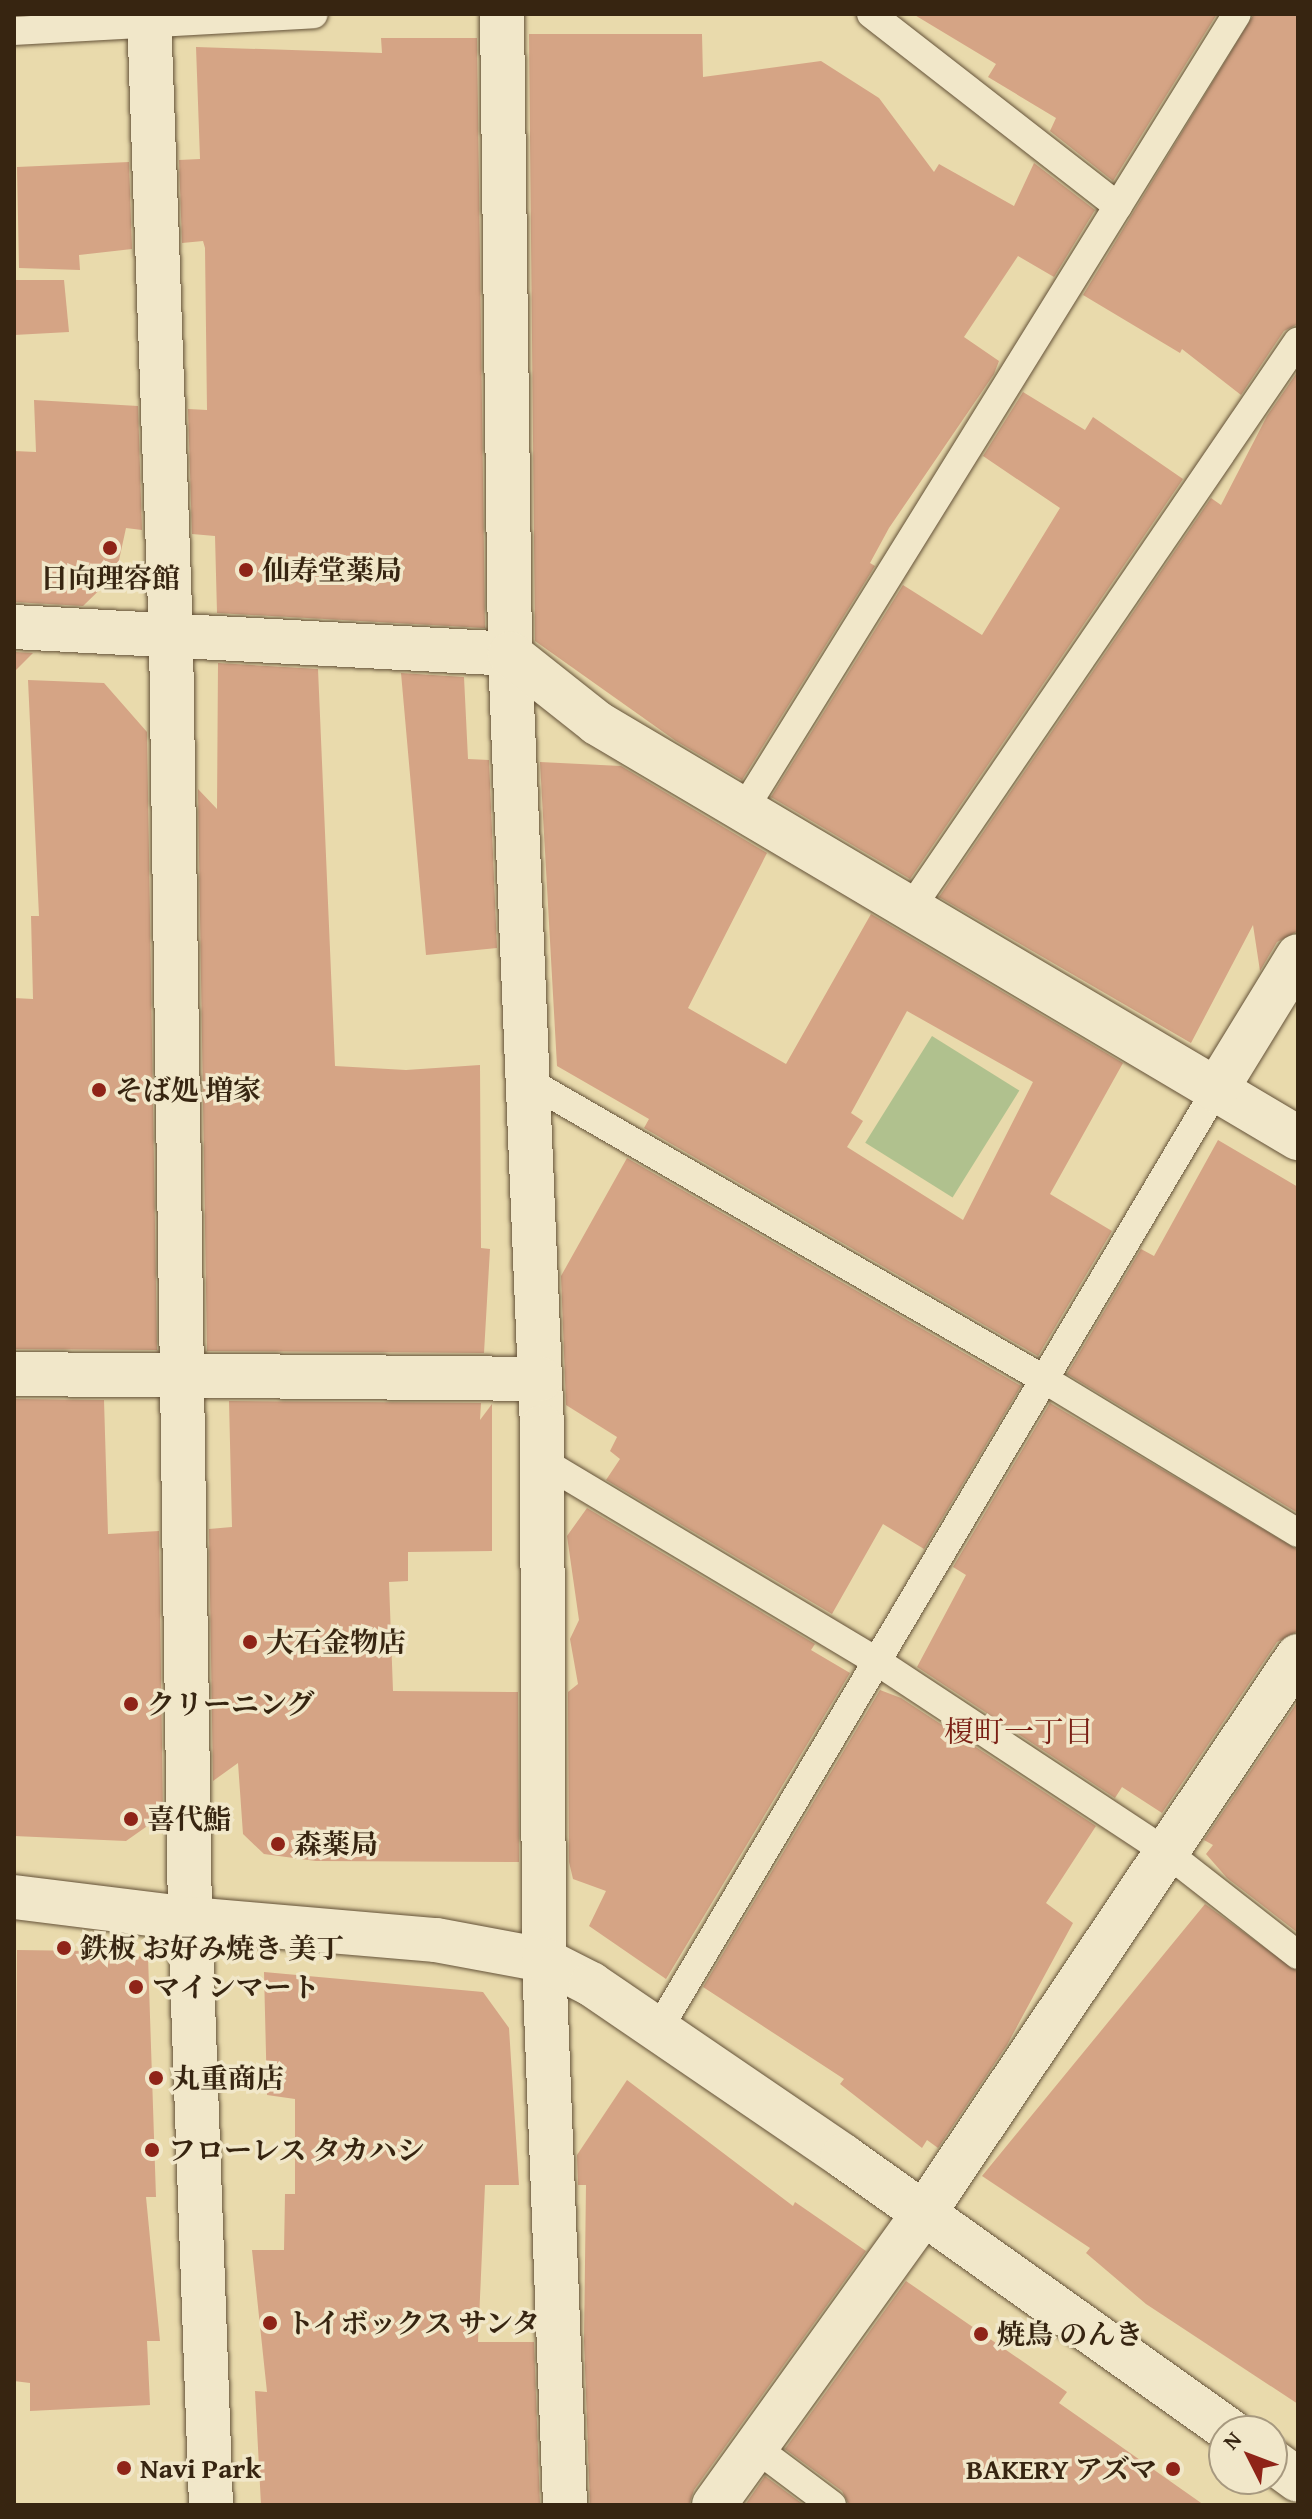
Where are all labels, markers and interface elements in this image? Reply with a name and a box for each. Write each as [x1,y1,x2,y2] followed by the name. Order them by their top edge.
[101,539,119,557] marker: 日向理容館
[262,553,402,587] place label: 仙寿堂薬局
[40,561,180,595] place label: 日向理容館
[237,561,255,579] marker: 仙寿堂薬局
[115,1073,261,1107] place label: そば処 増家
[90,1081,108,1099] marker: そば処 増家
[266,1625,406,1659] place label: 大石金物店
[241,1633,259,1651] marker: 大石金物店
[147,1687,315,1721] place label: クリーニング
[122,1695,140,1713] marker: クリーニング
[944,1713,1094,1749] district label: 榎町一丁目
[147,1802,231,1836] place label: 喜代鮨
[122,1810,140,1828] marker: 喜代鮨
[294,1827,378,1861] place label: 森薬局
[269,1835,287,1853] marker: 森薬局
[80,1931,344,1965] place label: 鉄板 お好み焼き 美丁
[55,1939,73,1957] marker: 鉄板 お好み焼き 美丁
[152,1970,320,2004] place label: マインマート
[127,1978,145,1996] marker: マインマート
[172,2061,284,2095] place label: 丸重商店
[147,2069,165,2087] marker: 丸重商店
[168,2133,426,2167] place label: フローレス タカハシ
[143,2141,161,2159] marker: フローレス タカハシ
[286,2306,544,2340] place label: トイボックス サンタ
[261,2314,279,2332] marker: トイボックス サンタ
[997,2317,1143,2351] place label: 焼鳥 のんき
[972,2325,990,2343] marker: 焼鳥 のんき
[1208,2415,1288,2495] north arrow
[1215,2424,1248,2456] text: N
[140,2451,261,2485] place label: Navi Park
[964,2452,1157,2486] place label: BAKERY アズマ
[115,2459,133,2477] marker: Navi Park
[1164,2460,1182,2478] marker: BAKERY アズマ

